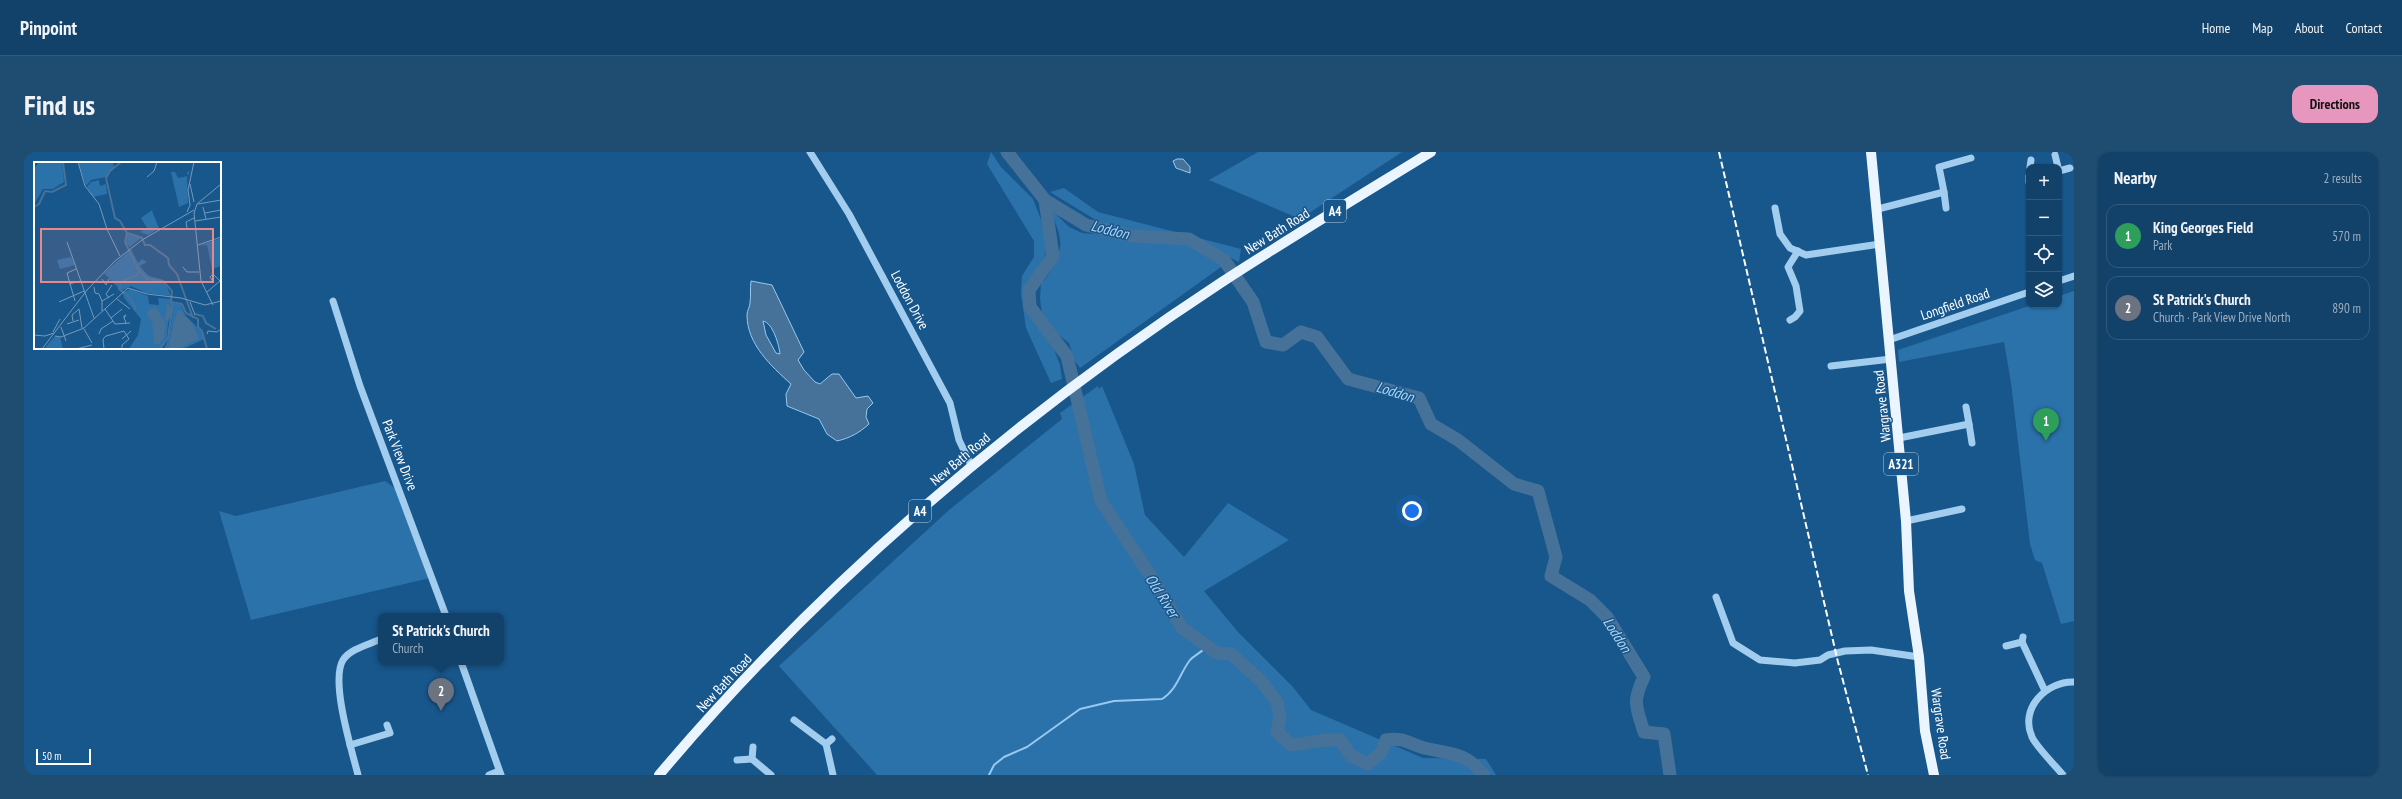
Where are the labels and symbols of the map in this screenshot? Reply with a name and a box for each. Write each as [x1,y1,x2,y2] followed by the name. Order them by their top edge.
[34,162,221,349] inset map
[1324,200,1346,222] road number: A4
[1241,204,1313,258] street label: New Bath Road
[1089,216,1132,244] water label: Loddon
[887,268,933,333] street label: Loddon Drive
[1918,284,1992,324] street label: Longfield Road
[1869,369,1895,443] street label: Wargrave Road
[1374,377,1417,407] water label: Loddon
[2033,408,2059,441] pin: 1
[378,417,422,493] street label: Park View Drive
[926,429,994,489] street label: New Bath Road
[1884,453,1918,475] road number: A321
[909,500,931,522] road number: A4
[1402,501,1422,521] your location
[1141,570,1184,623] water label: Old River
[1599,614,1637,657] water label: Loddon
[692,650,756,716] street label: New Bath Road
[428,678,454,711] pin: 2
[1927,687,1955,761] street label: Wargrave Road
[36,747,91,766] scale bar

